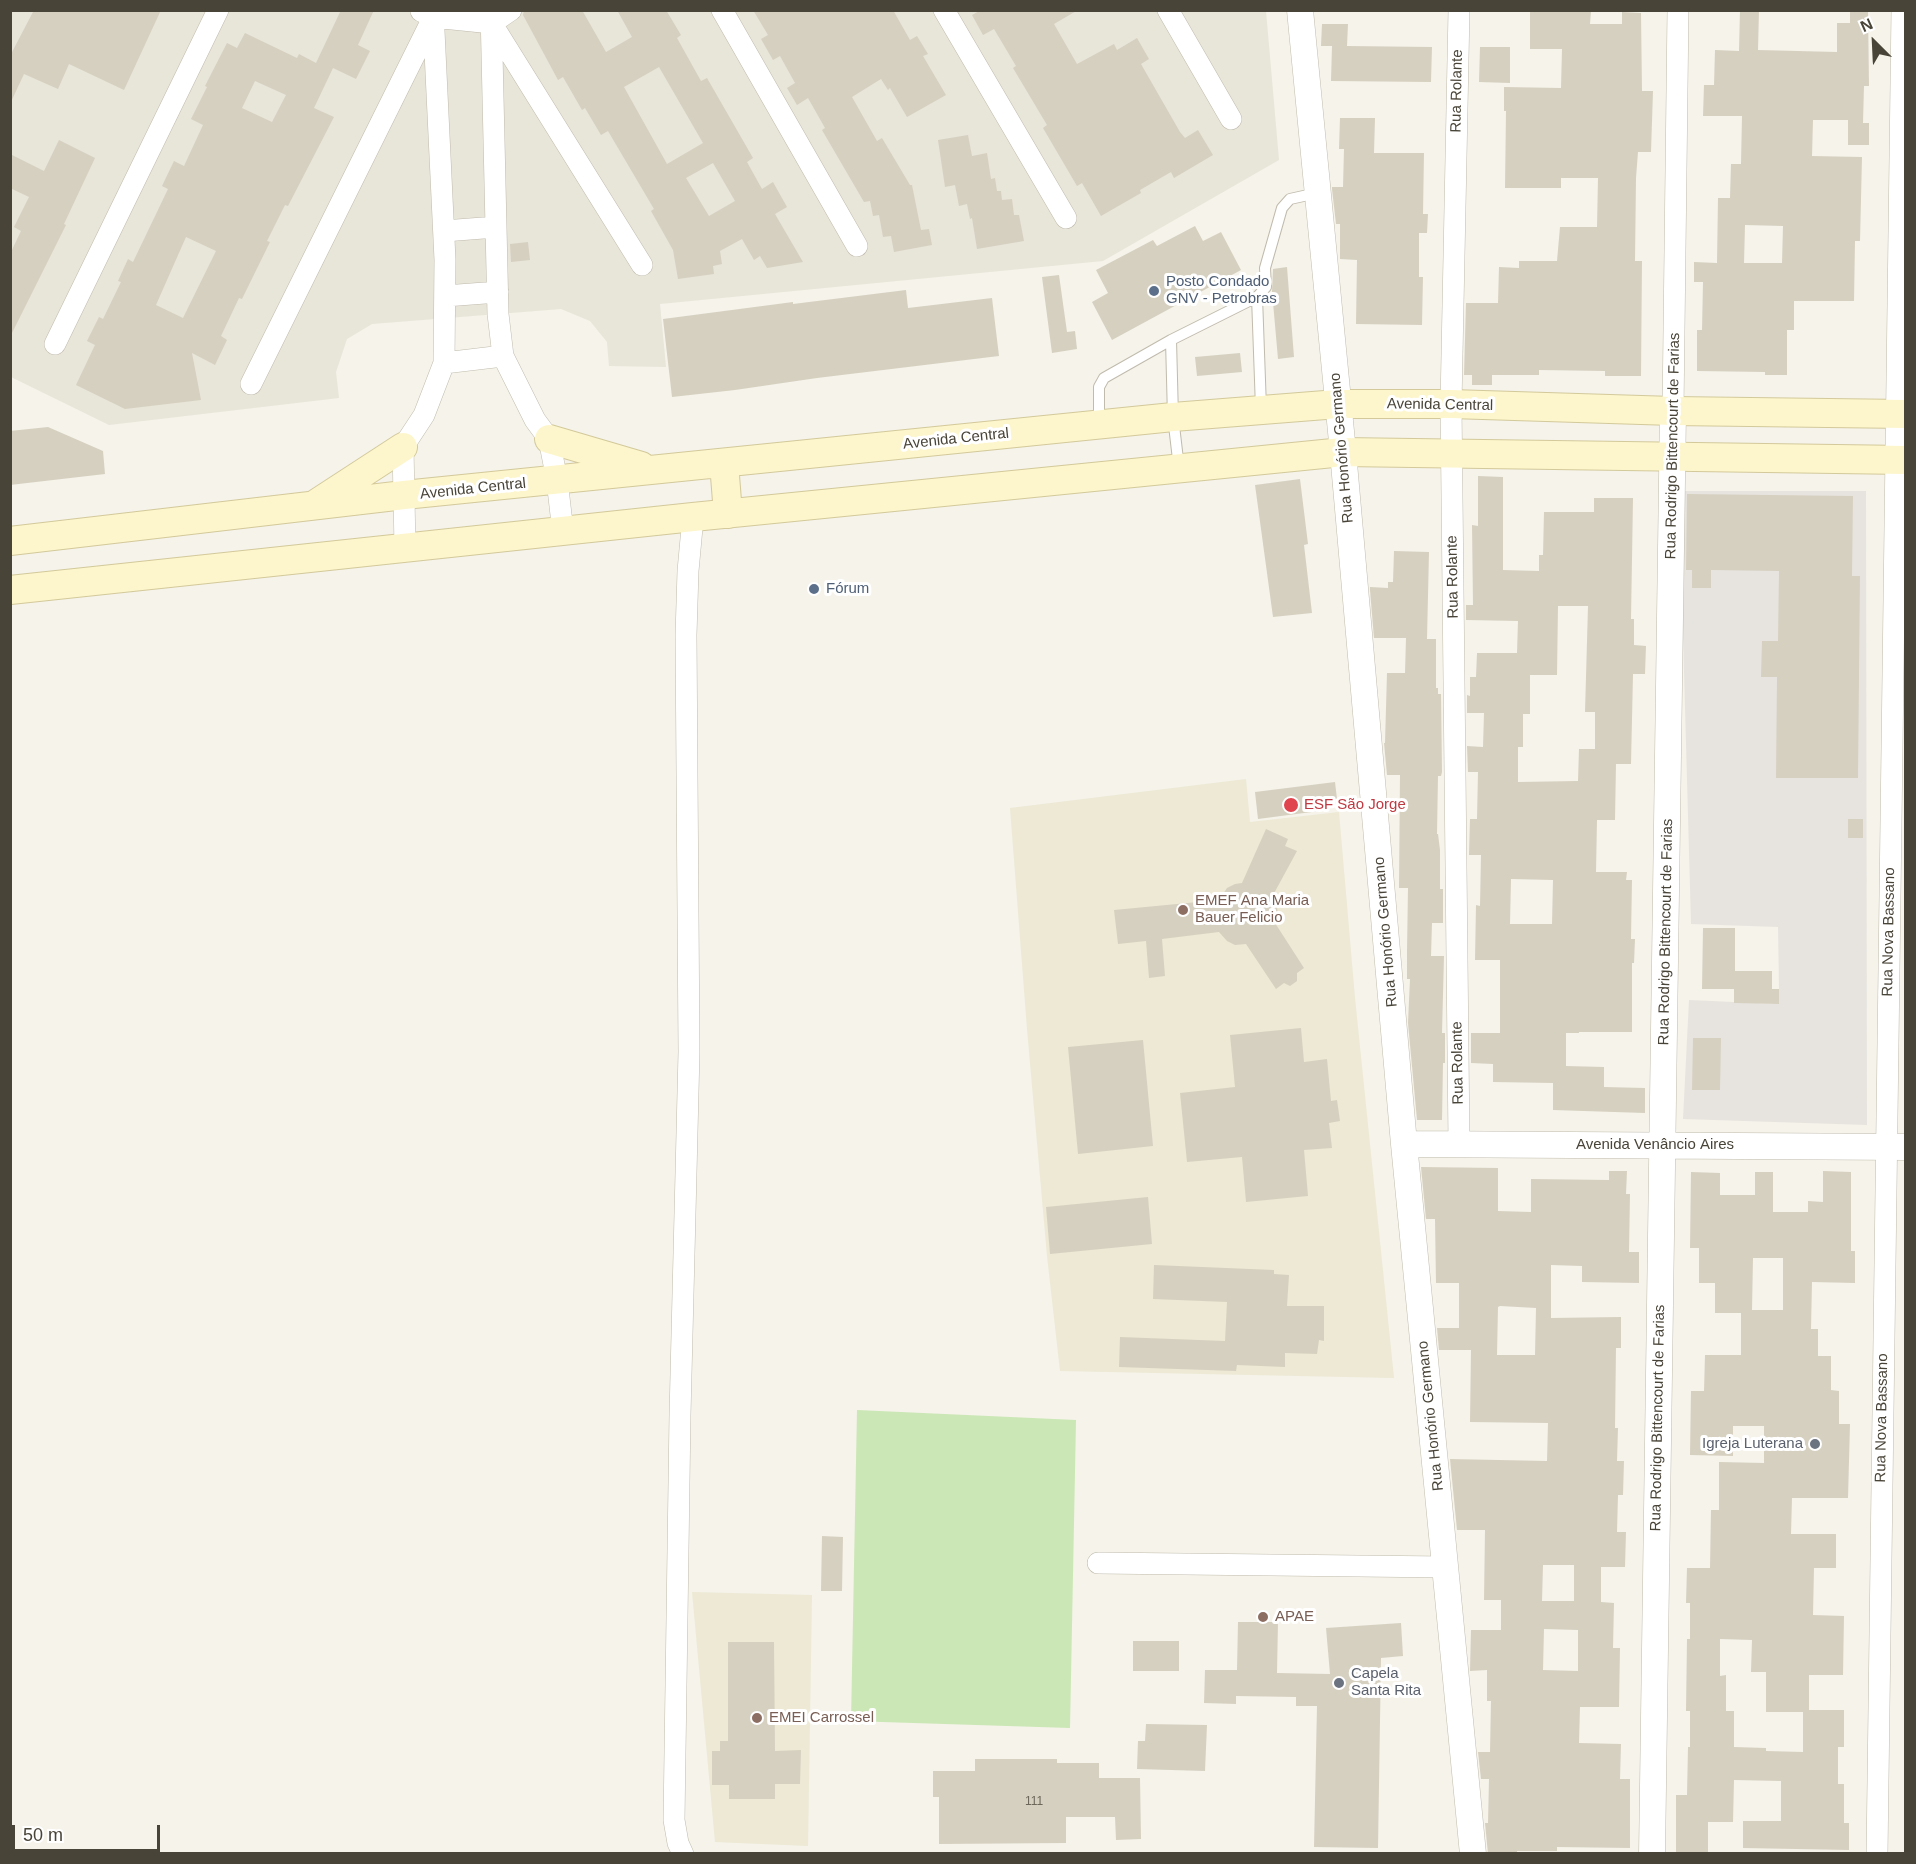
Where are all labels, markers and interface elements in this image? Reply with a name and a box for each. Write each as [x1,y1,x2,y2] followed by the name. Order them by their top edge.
[1844,12,1904,72] north arrow
[1858,15,1875,35] text: N
[1447,49,1467,133] street label: Rua Rolante
[1166,273,1277,308] place label: Posto Condado GNV - Petrobras
[1147,284,1161,298] marker: Posto Condado GNV - Petrobras
[1662,332,1684,560] street label: Rua Rodrigo Bittencourt de Farias
[1326,372,1358,524] street label: Rua Honório Germano
[1387,395,1493,415] street label: Avenida Central
[902,424,1010,454] street label: Avenida Central
[419,474,527,504] street label: Avenida Central
[1443,535,1463,619] street label: Rua Rolante
[826,580,869,598] place label: Fórum
[807,582,821,596] marker: Fórum
[1282,796,1300,814] marker: ESF São Jorge
[1304,796,1406,814] place label: ESF São Jorge
[1655,818,1677,1046] street label: Rua Rodrigo Bittencourt de Farias
[1370,856,1402,1008] street label: Rua Honório Germano
[1879,867,1899,997] street label: Rua Nova Bassano
[1195,892,1309,927] place label: EMEF Ana Maria Bauer Felicio
[1176,903,1190,917] marker: EMEF Ana Maria Bauer Felicio
[1448,1021,1468,1105] street label: Rua Rolante
[1576,1136,1734,1154] street label: Avenida Venâncio Aires
[1647,1304,1669,1532] street label: Rua Rodrigo Bittencourt de Farias
[1414,1340,1448,1492] street label: Rua Honório Germano
[1872,1353,1892,1483] street label: Rua Nova Bassano
[1702,1435,1803,1453] place label: Igreja Luterana
[1808,1437,1822,1451] marker: Igreja Luterana
[1275,1608,1314,1626] place label: APAE
[1256,1610,1270,1624] marker: APAE
[1351,1665,1421,1700] place label: Capela Santa Rita
[1332,1676,1346,1690] marker: Capela Santa Rita
[769,1709,874,1727] place label: EMEI Carrossel
[750,1711,764,1725] marker: EMEI Carrossel
[1025,1795,1043,1809] house number: 111
[15,1813,164,1851] scale bar
[23,1825,63,1845] text: 50 m

